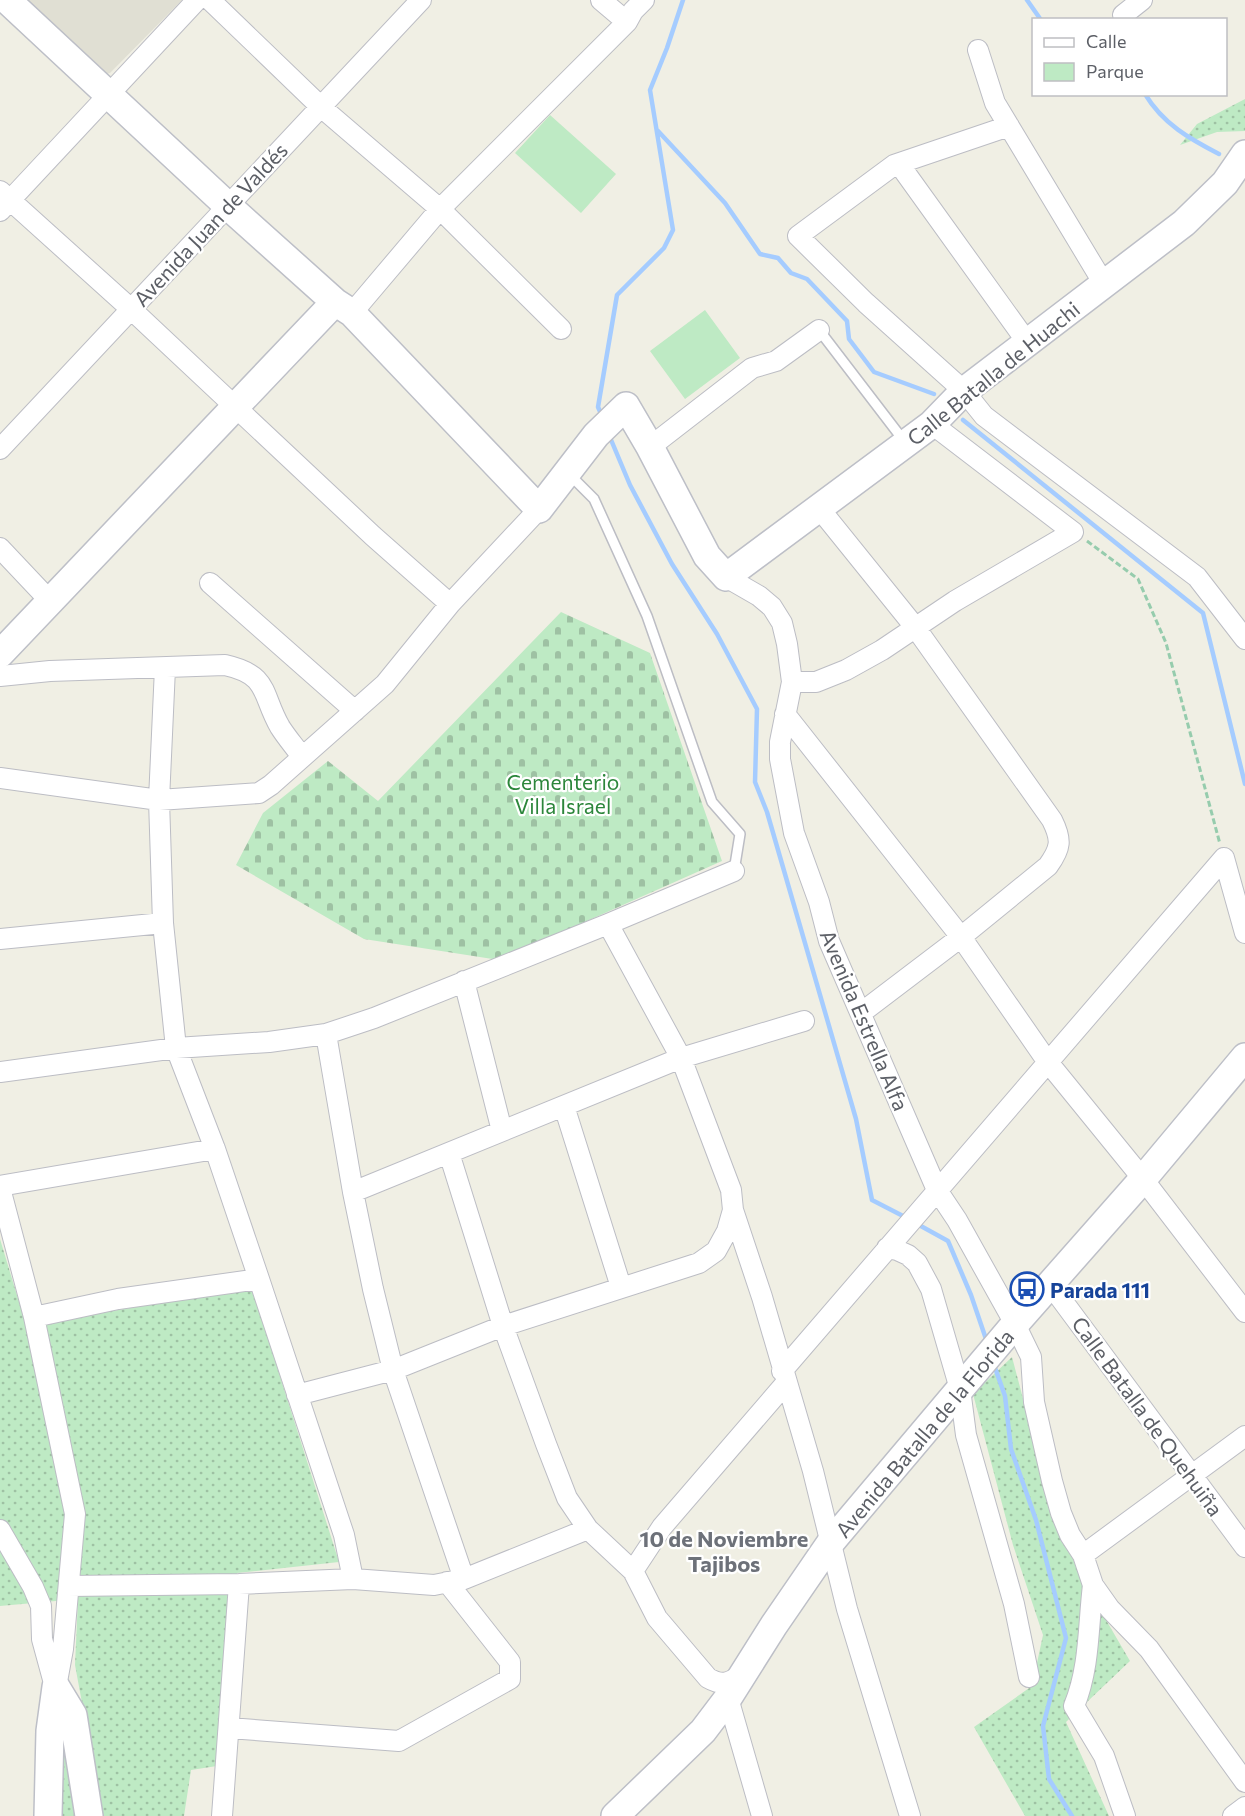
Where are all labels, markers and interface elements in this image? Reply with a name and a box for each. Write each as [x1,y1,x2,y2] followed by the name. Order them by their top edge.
[1032,18,1227,96] legend
[1086,30,1126,52] text: Calle
[1086,60,1144,82] text: Parque
[128,137,292,311] street label: Avenida Juan de Valdés
[902,296,1084,450] street label: Calle Batalla de Huachi
[507,769,619,818] park label: Cementerio Villa Israel
[816,926,914,1114] street label: Avenida Estrella Alfa
[1009,1271,1045,1307] bus stop icon: Parada 111
[1050,1277,1150,1302] place label: Parada 111
[1067,1311,1229,1521] street label: Calle Batalla de Quehuiña
[830,1324,1018,1542] street label: Avenida Batalla de la Florida
[640,1525,808,1577] district label: 10 de Noviembre Tajibos

